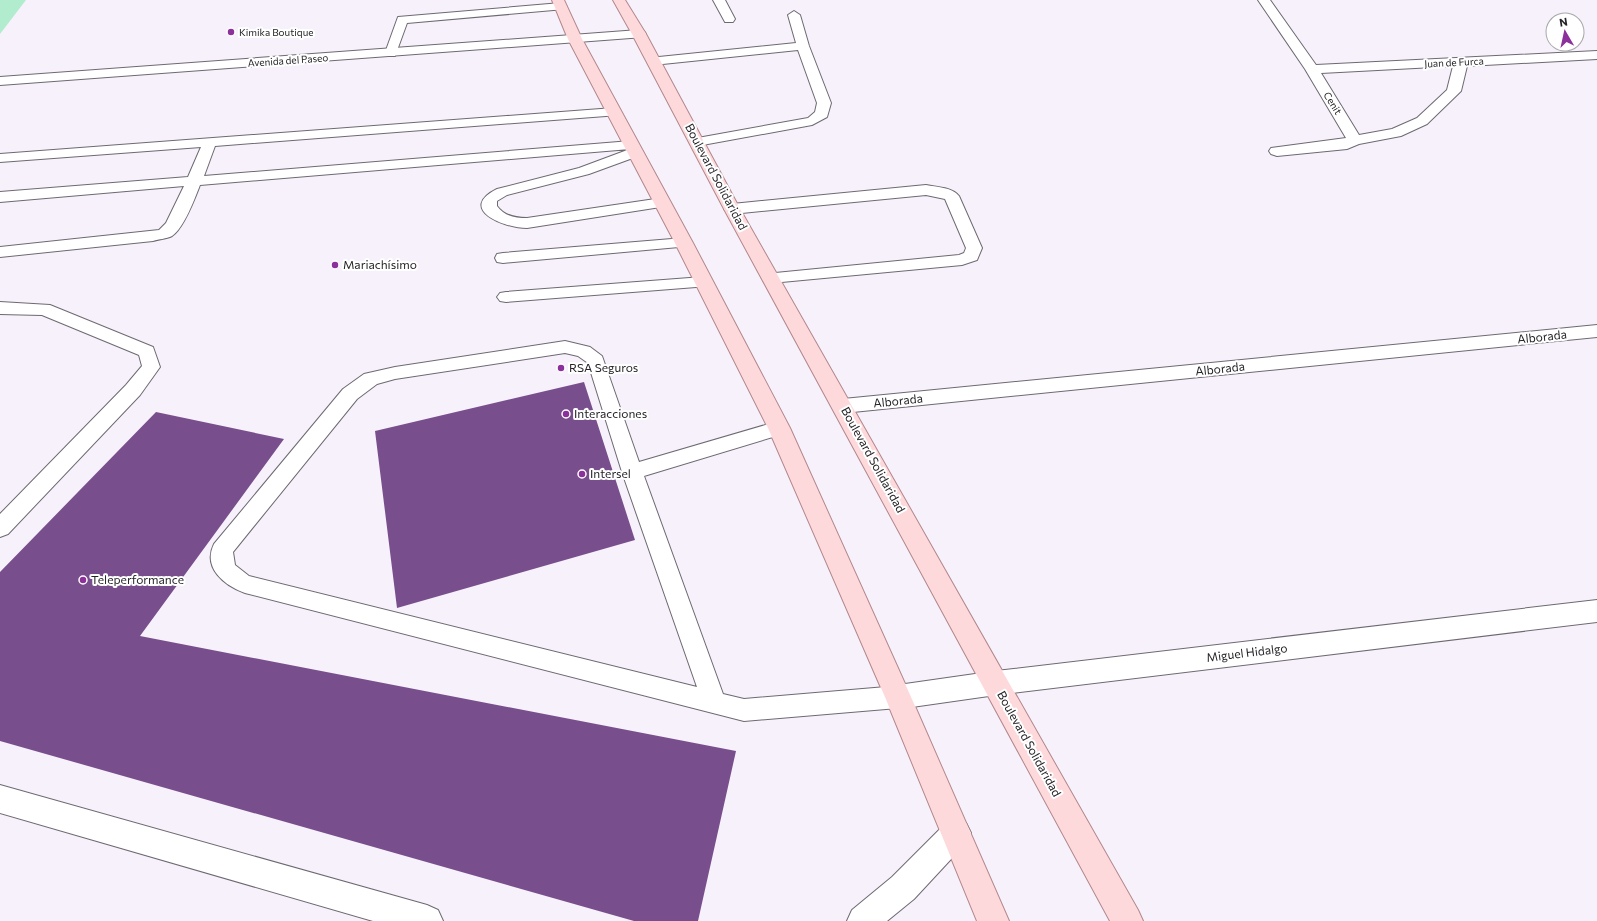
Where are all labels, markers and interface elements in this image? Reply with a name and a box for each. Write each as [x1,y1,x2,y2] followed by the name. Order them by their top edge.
[1545,12,1585,52] north arrow
[1558,15,1568,29] text: N
[239,26,314,38] place label: Kimika Boutique
[226,27,236,37] marker: Kimika Boutique
[247,51,329,69] street label: Avenida del Paseo
[1424,54,1484,70] street label: Juan de Furca
[1321,89,1345,117] street label: Cenit
[683,121,751,232] street label: Boulevard Solidaridad
[343,257,417,271] place label: Mariachísimo
[330,260,340,270] marker: Mariachísimo
[1516,326,1567,346] street label: Alborada
[1194,358,1245,378] street label: Alborada
[569,360,638,374] place label: RSA Seguros
[556,363,566,373] marker: RSA Seguros
[872,390,923,410] street label: Alborada
[839,404,909,515] street label: Boulevard Solidaridad
[574,406,647,420] place label: Interacciones
[561,409,571,419] marker: Interacciones
[590,466,631,480] place label: Intersel
[577,469,587,479] marker: Intersel
[91,572,184,586] place label: Teleperformance
[78,575,88,585] marker: Teleperformance
[1206,640,1288,664] street label: Miguel Hidalgo
[995,688,1065,799] street label: Boulevard Solidaridad

